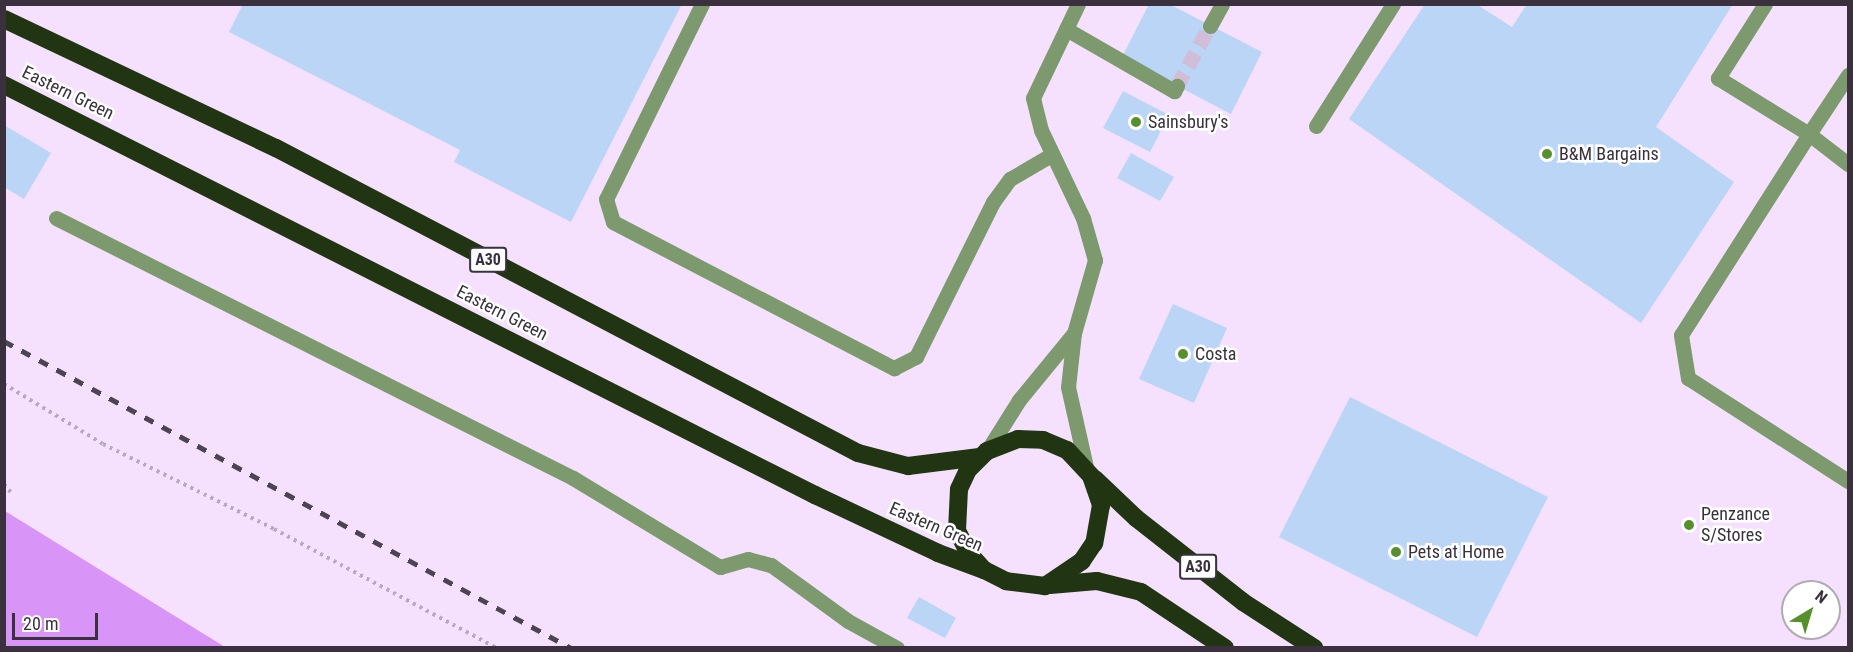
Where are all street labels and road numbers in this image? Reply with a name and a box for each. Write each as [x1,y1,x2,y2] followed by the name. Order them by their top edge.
[19,62,117,124] street label: Eastern Green
[468,247,508,273] road number: A30
[453,281,551,345] street label: Eastern Green
[886,498,986,556] street label: Eastern Green
[1178,554,1218,580] road number: A30

